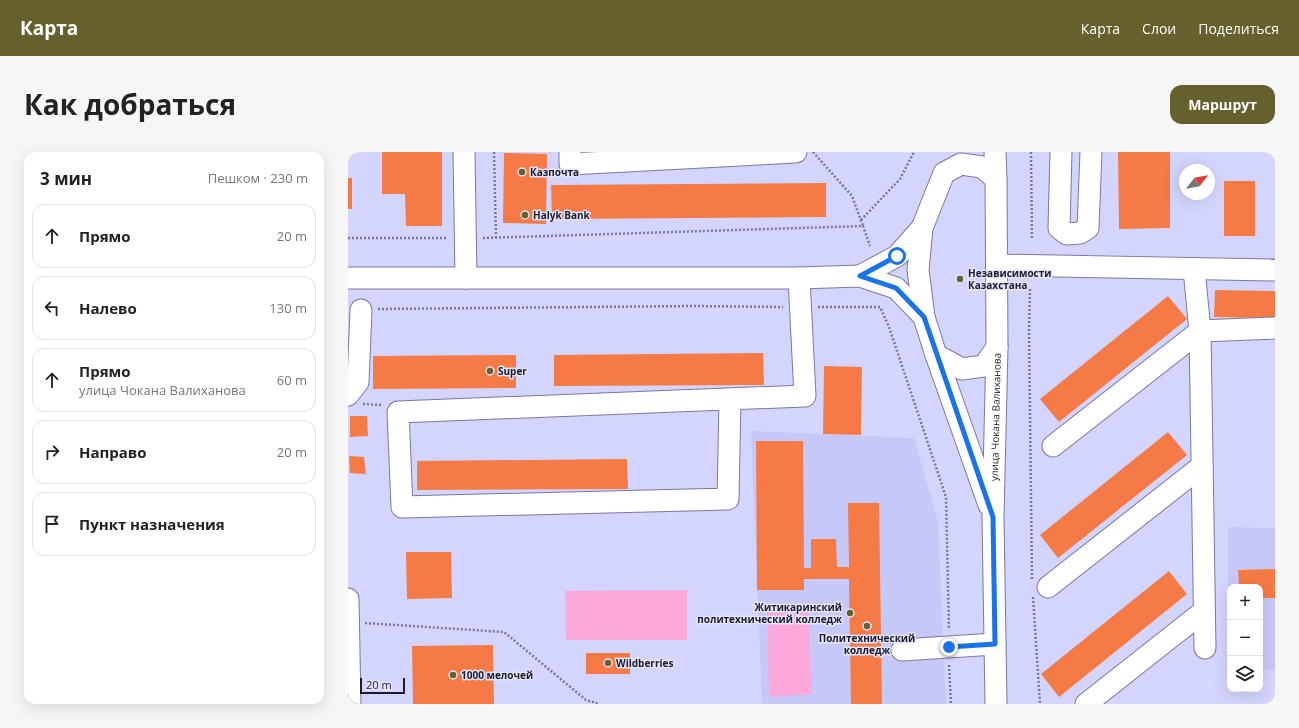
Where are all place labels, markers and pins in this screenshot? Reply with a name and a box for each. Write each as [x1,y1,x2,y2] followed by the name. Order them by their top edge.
[530,165,579,179] place label: Казпочта
[517,167,527,177] marker: Казпочта
[533,208,591,222] place label: Halyk Bank
[520,210,530,220] marker: Halyk Bank
[968,266,1052,292] place label: Независимости Казахстана
[955,274,965,284] marker: Независимости Казахстана
[498,364,527,378] place label: Super
[485,366,495,376] marker: Super
[697,600,842,626] place label: Житикаринский политехнический колледж
[845,608,855,618] marker: Житикаринский политехнический колледж
[862,621,872,631] marker: Политехнический колледж
[819,631,915,657] place label: Политехнический колледж
[616,656,673,670] place label: Wildberries
[603,658,613,668] marker: Wildberries
[461,668,533,682] place label: 1000 мелочей
[448,670,458,680] marker: 1000 мелочей

